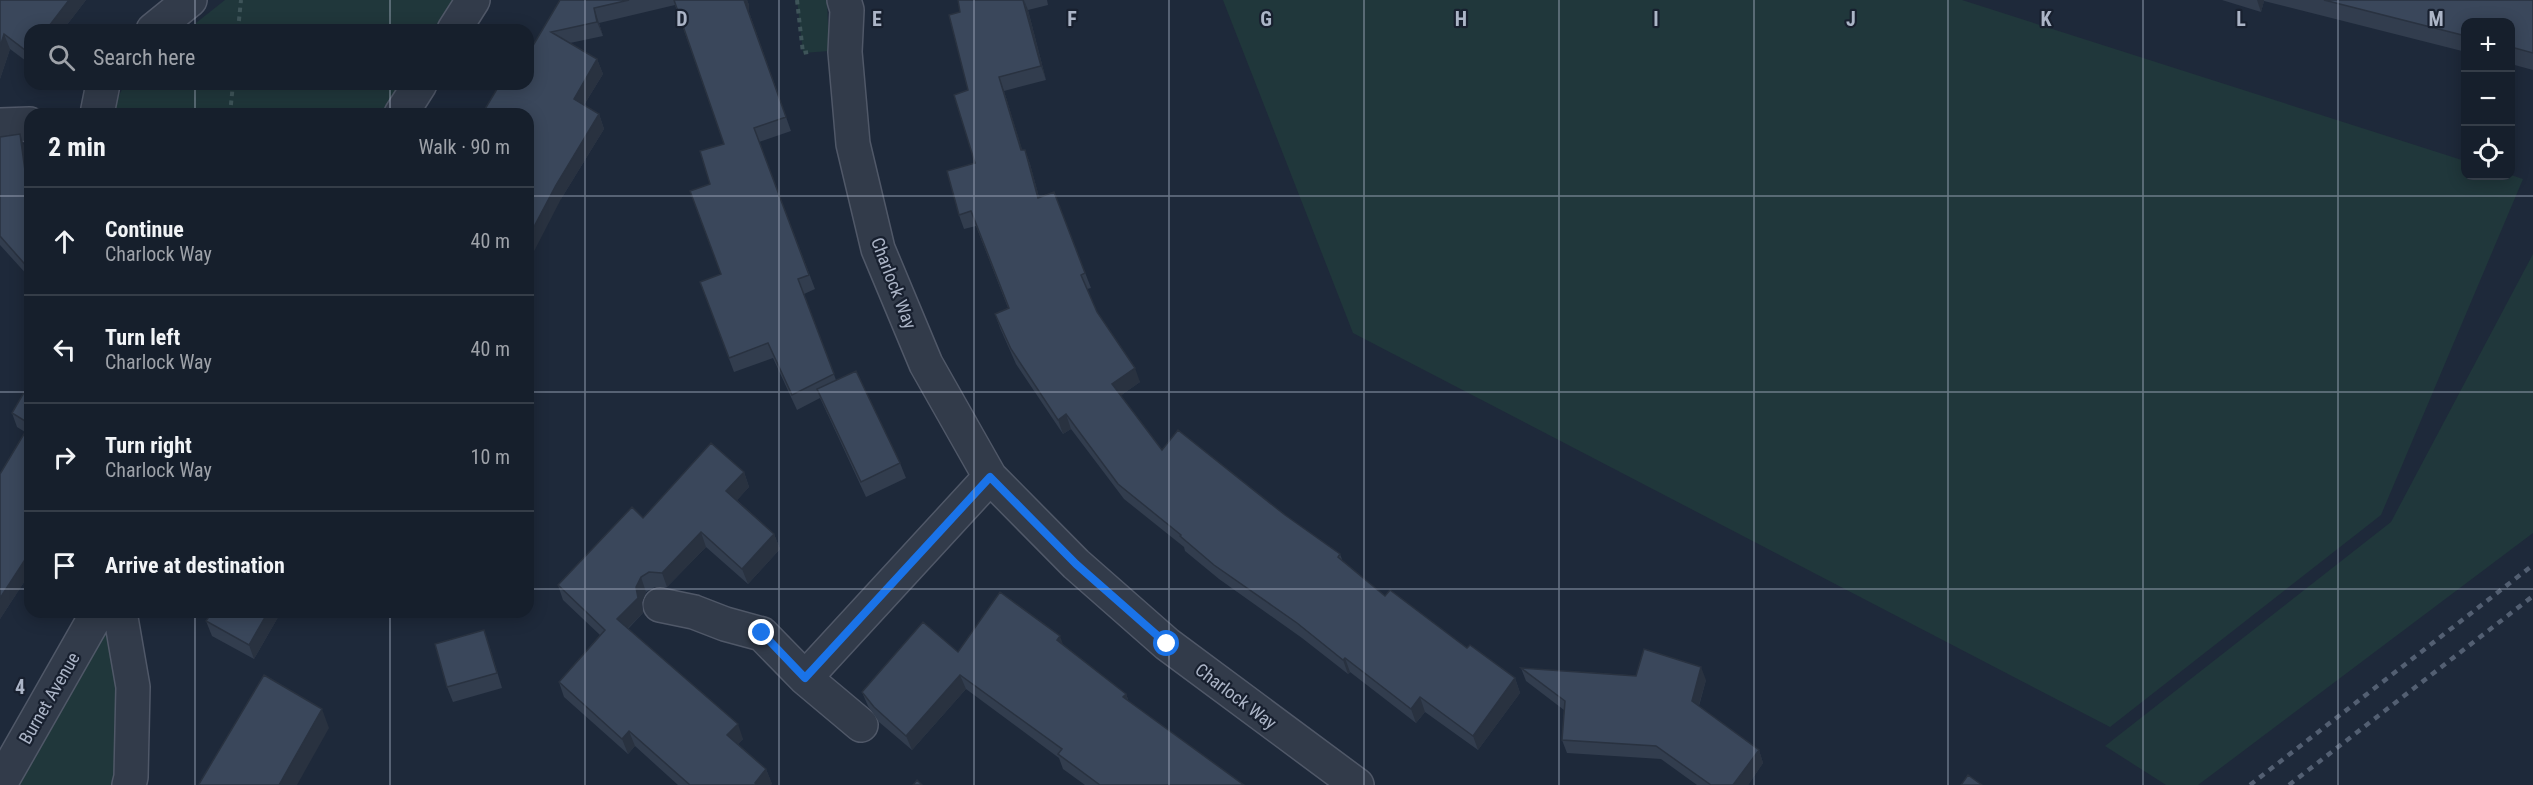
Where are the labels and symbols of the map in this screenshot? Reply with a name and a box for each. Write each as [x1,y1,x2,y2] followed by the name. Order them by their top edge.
[676,7,688,31] text: D
[872,7,882,31] text: E
[1067,7,1077,31] text: F
[1260,7,1272,31] text: G
[1455,7,1467,31] text: H
[1653,7,1659,31] text: I
[1846,7,1856,31] text: J
[2040,7,2052,31] text: K
[2236,7,2246,31] text: L
[2428,7,2444,31] text: M
[867,234,921,332] street label: Charlock Way
[748,619,774,645] route end
[1153,630,1179,656] route start
[14,648,84,748] street label: Burnet Avenue
[1191,659,1281,734] street label: Charlock Way
[15,675,25,699] text: 4

